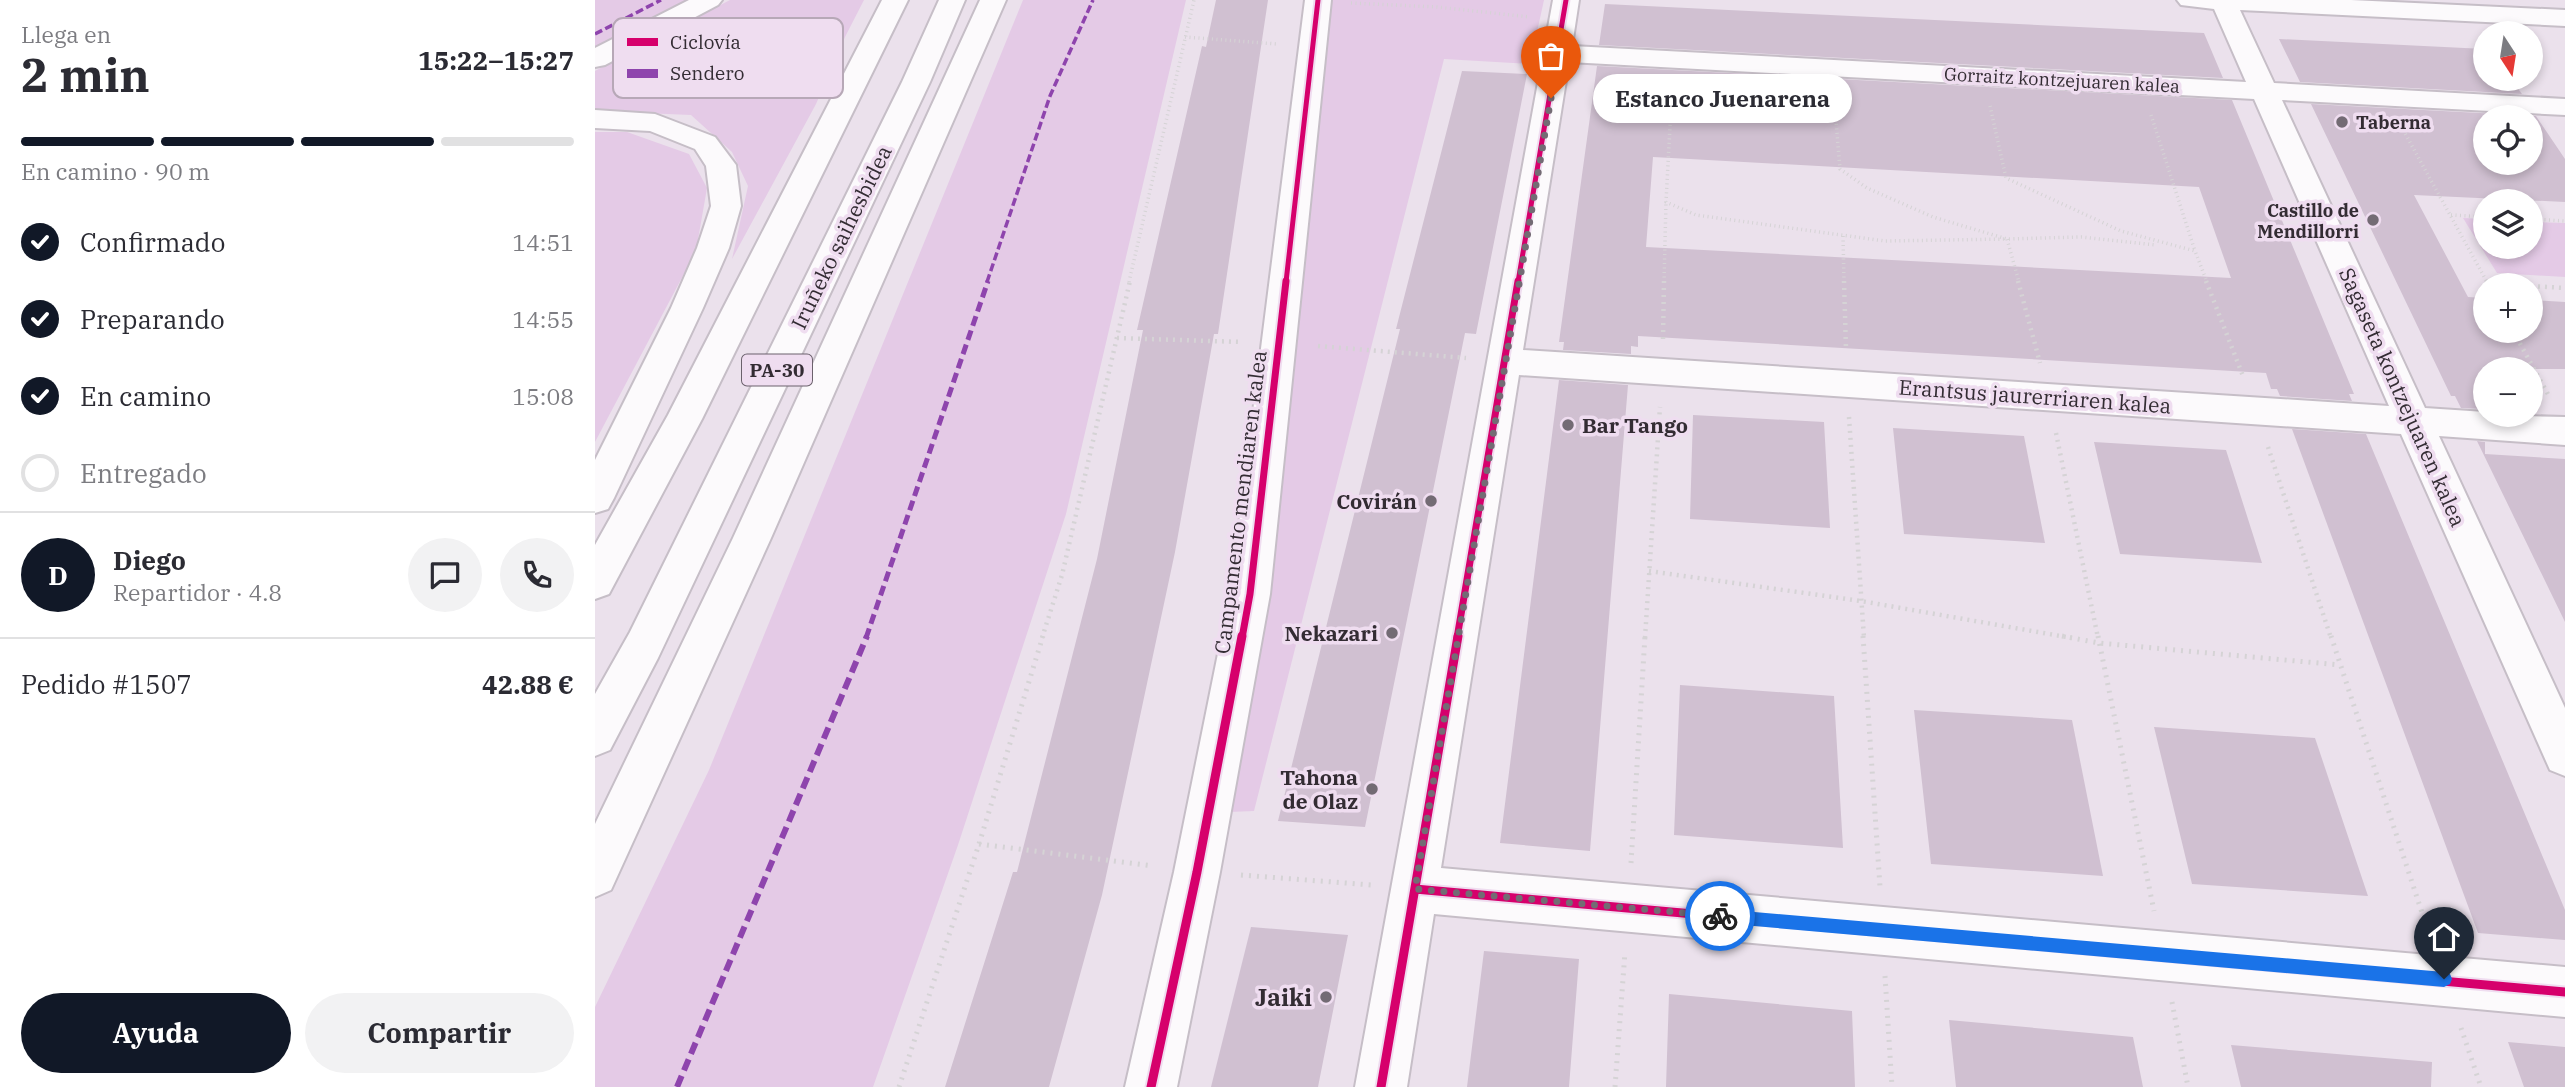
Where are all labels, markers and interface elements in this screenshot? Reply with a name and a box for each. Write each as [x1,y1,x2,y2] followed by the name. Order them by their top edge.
[613,18,843,98] legend
[21,19,111,49] text: Llega en
[2473,21,2543,91] north arrow
[2473,21,2543,427] map controls
[1521,26,1581,98] pin
[670,30,741,54] text: Ciclovía
[1532,37,1570,75] icon: bag
[418,43,574,77] text: 15:22–15:27
[21,45,150,105] text: 2 min
[670,61,744,85] text: Sendero
[1943,62,2181,98] street label: Gorraitz kontzejuaren kalea
[1593,74,1852,122] callout: Estanco Juenarena
[1615,83,1830,113] text: Estanco Juenarena
[2473,105,2543,175] button: locate
[2356,111,2431,134] place label: Taberna
[2334,114,2350,130] marker: Taberna
[784,140,898,334] street label: Iruñeko saihesbidea
[21,156,210,186] text: En camino · 90 m
[2473,189,2543,259] button: layers
[2257,199,2359,243] place label: Castillo de Mendillorri
[2365,212,2381,228] marker: Castillo de Mendillorri
[21,223,59,261] icon: check
[80,225,225,259] text: Confirmado
[512,227,574,257] text: 14:51
[2333,263,2473,531] street label: Sagaseta kontzejuaren kalea
[2473,273,2543,343] button: +
[21,300,59,338] icon: check
[80,302,225,336] text: Preparando
[512,304,574,334] text: 14:55
[1207,349,1273,655] street label: Campamento mendiaren kalea
[742,354,812,386] road number: PA-30
[2473,357,2543,427] button: −
[1898,373,2172,419] street label: Erantsus jaurerriaren kalea
[21,377,59,415] icon: check
[80,379,211,413] text: En camino
[512,381,574,411] text: 15:08
[1582,411,1688,439] place label: Bar Tango
[1560,417,1576,433] marker: Bar Tango
[80,456,207,490] text: Entregado
[1336,487,1417,515] place label: Covirán
[1423,493,1439,509] marker: Covirán
[408,538,482,612] button: chat
[500,538,574,612] button: phone
[113,543,186,577] text: Diego
[48,558,68,592] text: D
[113,577,282,607] text: Repartidor · 4.8
[1285,619,1378,647] place label: Nekazari
[1384,625,1400,641] marker: Nekazari
[21,667,192,701] text: Pedido #1507
[482,667,574,701] text: 42.88 €
[1280,763,1358,815] place label: Tahona de Olaz
[1364,781,1380,797] marker: Tahona de Olaz
[1685,881,1755,951] courier
[1701,897,1739,935] icon: bike
[2414,907,2474,979] pin
[2425,918,2463,956] icon: home
[1255,981,1312,1013] place label: Jaiki
[1318,989,1334,1005] marker: Jaiki
[21,993,291,1073] button: Ayuda
[305,993,574,1073] button: Compartir

